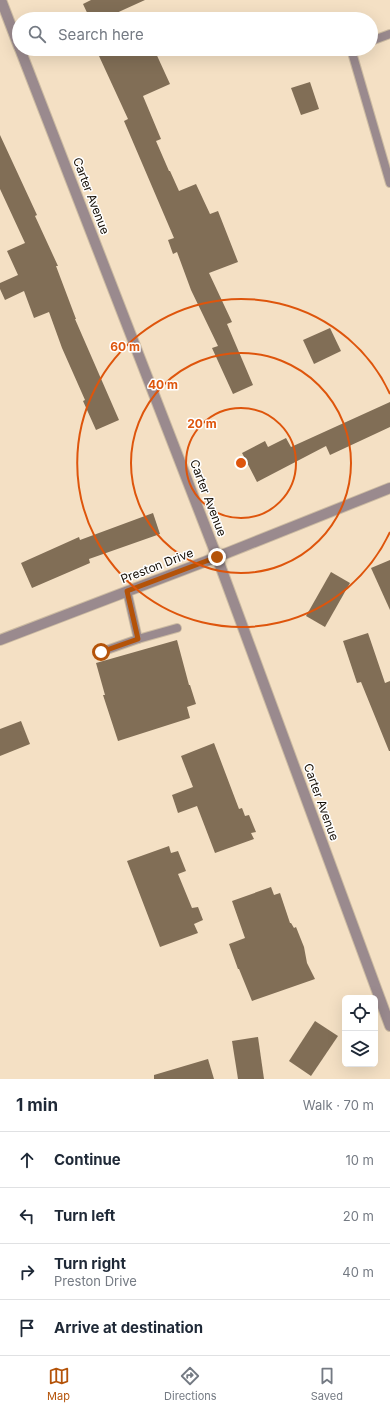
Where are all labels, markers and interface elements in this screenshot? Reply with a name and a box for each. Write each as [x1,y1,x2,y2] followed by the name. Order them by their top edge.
[12,12,378,56] search box
[26,23,48,45] icon: search
[58,25,144,44] text: Search here
[70,155,113,236] street label: Carter Avenue
[110,339,140,354] text: 60 m
[148,377,178,392] text: 40 m
[187,416,217,431] text: 20 m
[234,456,248,470] centre of rings
[187,457,230,538] street label: Carter Avenue
[118,545,195,586] street label: Preston Drive
[208,548,226,566] route end
[92,643,110,661] route start
[301,761,342,842] street label: Carter Avenue
[342,995,378,1067] map controls
[342,995,378,1031] button: locate
[342,1031,378,1067] button: layers
[16,1095,58,1115] text: 1 min
[303,1097,374,1113] text: Walk · 70 m
[16,1149,38,1171] icon: ahead
[54,1150,121,1169] text: Continue
[345,1152,374,1168] text: 10 m
[16,1205,38,1227] icon: left
[54,1206,115,1225] text: Turn left
[343,1208,374,1224] text: 20 m
[54,1254,126,1273] text: Turn right
[16,1261,38,1283] icon: right
[342,1264,374,1280] text: 40 m
[54,1273,137,1289] text: Preston Drive
[16,1317,38,1339] icon: arrive
[54,1318,203,1337] text: Arrive at destination
[47,1365,70,1403] tab: Map
[164,1365,217,1403] tab: Directions
[311,1365,343,1403] tab: Saved

